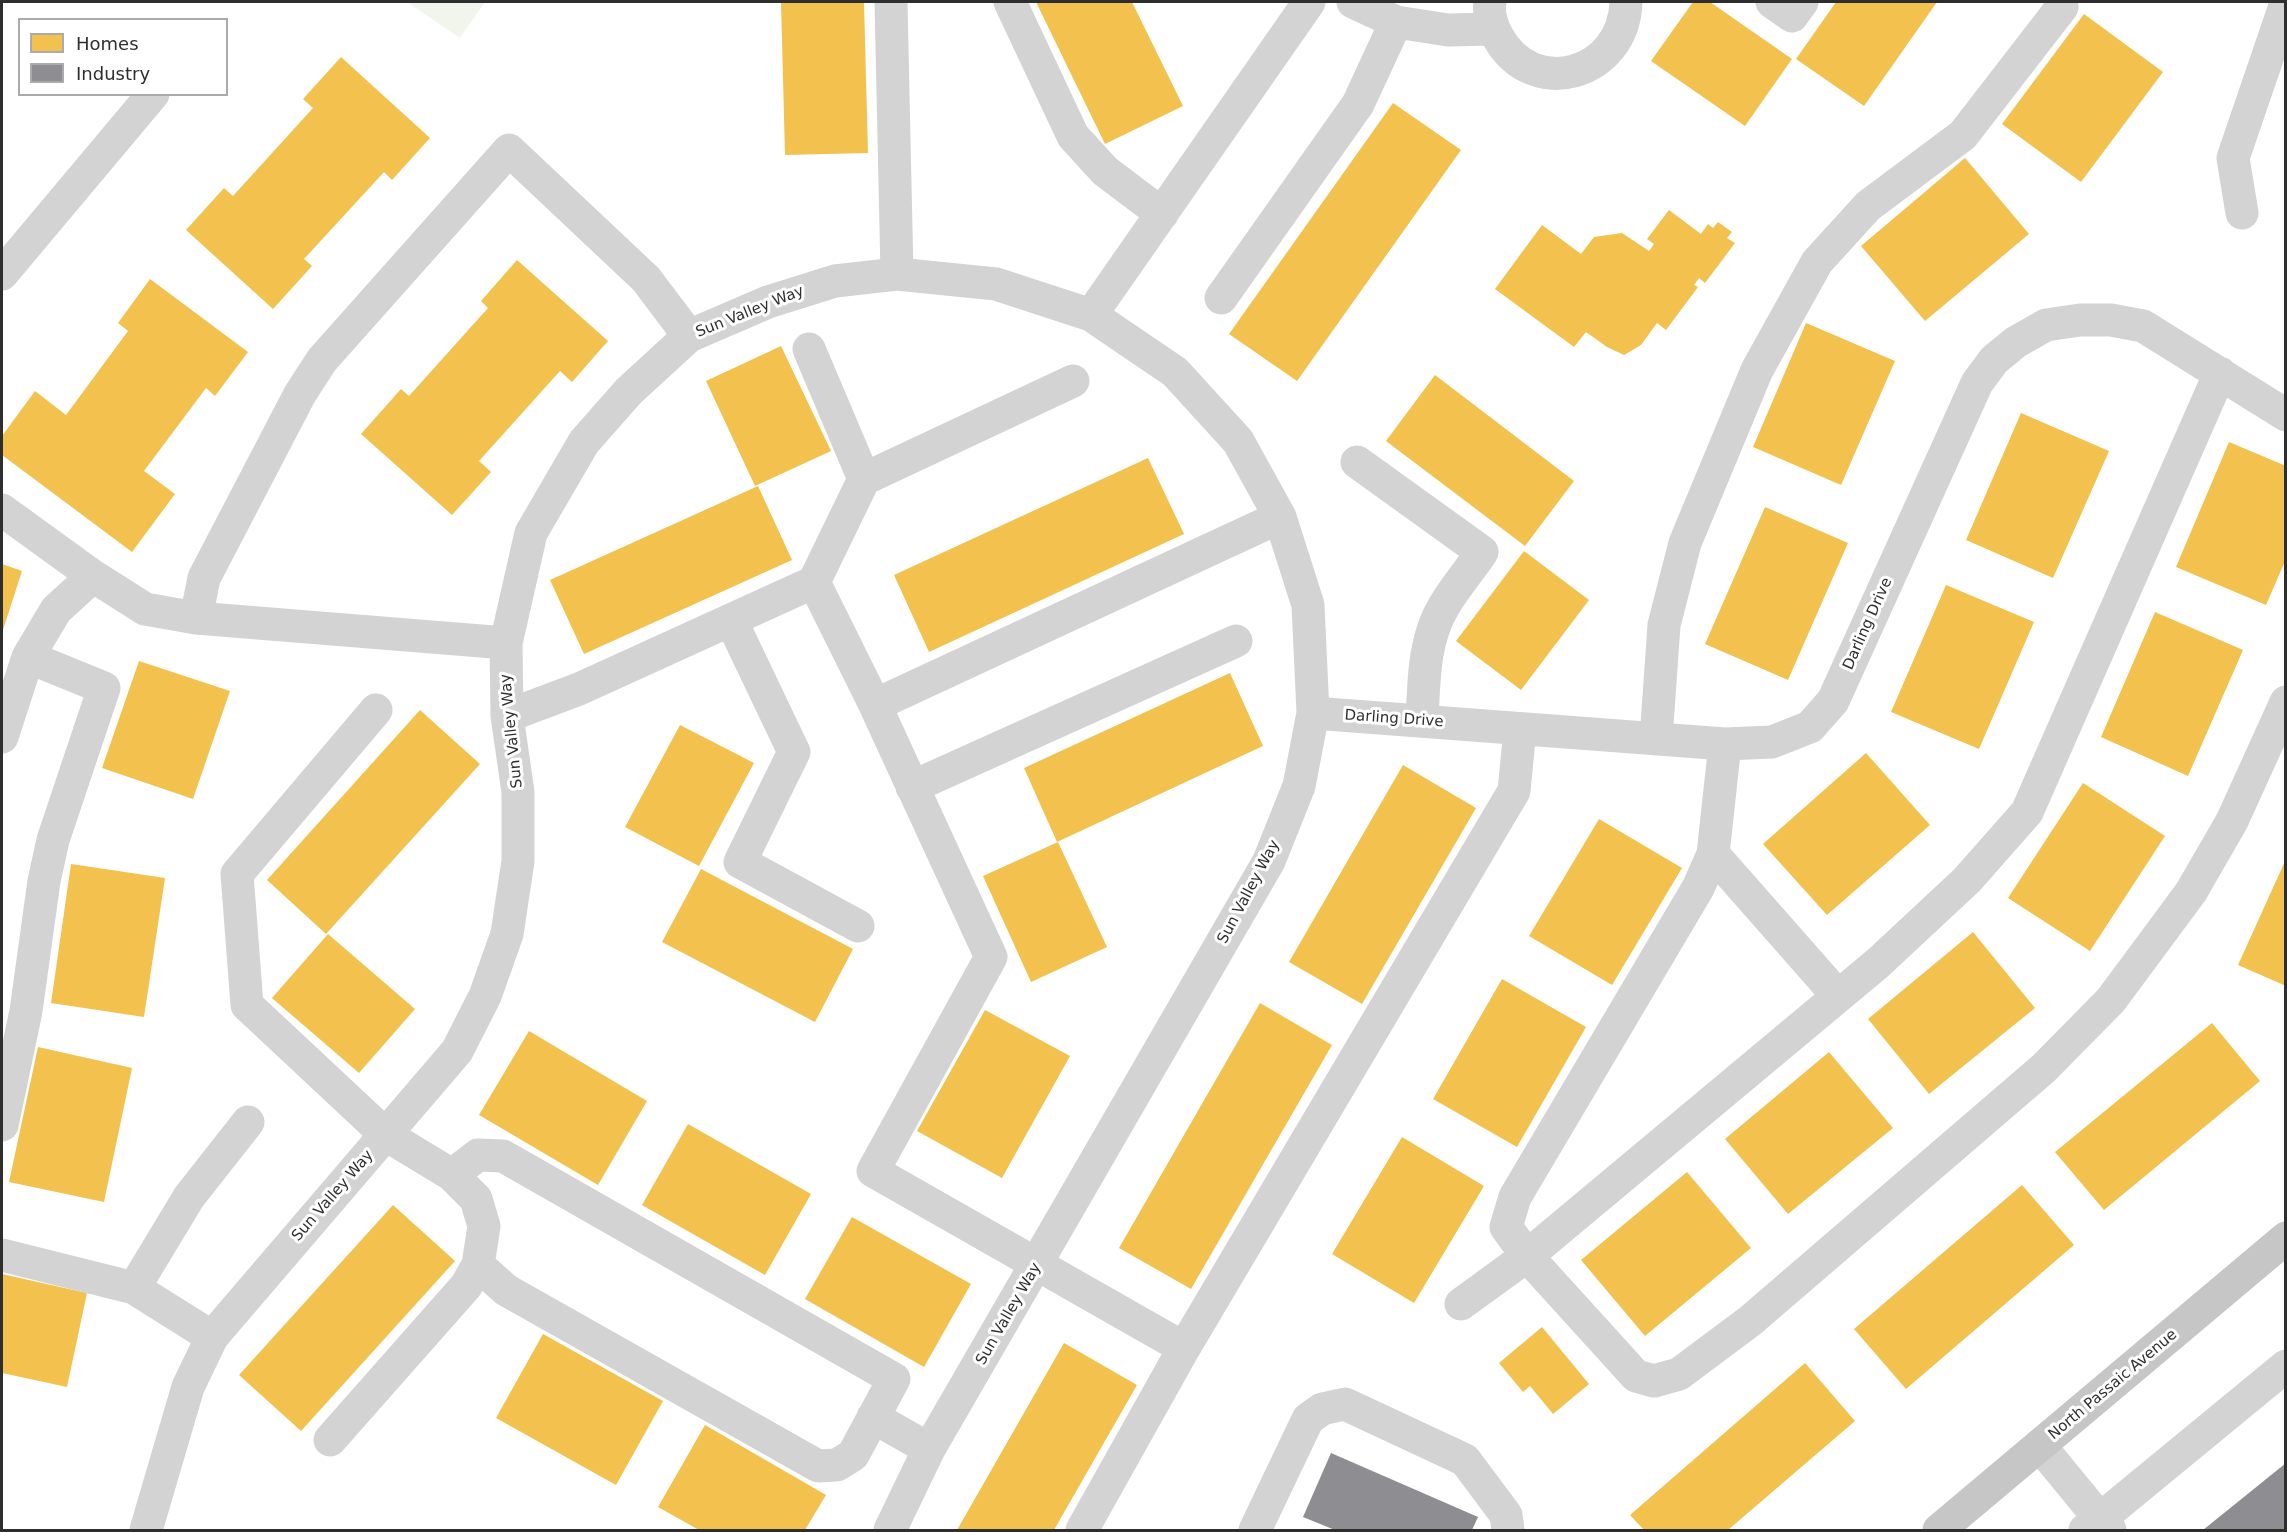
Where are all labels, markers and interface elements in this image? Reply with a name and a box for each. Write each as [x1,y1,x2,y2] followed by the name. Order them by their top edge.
[18,18,228,96] legend
[76,33,139,54] text: Homes
[76,63,150,84] text: Industry
[693,282,807,342] street label: Sun Valley Way
[1840,575,1896,673] street label: Darling Drive
[497,673,527,789] street label: Sun Valley Way
[1344,707,1444,731] street label: Darling Drive
[1214,837,1284,947] street label: Sun Valley Way
[289,1147,377,1245] street label: Sun Valley Way
[973,1260,1045,1368] street label: Sun Valley Way
[2045,1326,2181,1444] street label: North Passaic Avenue

